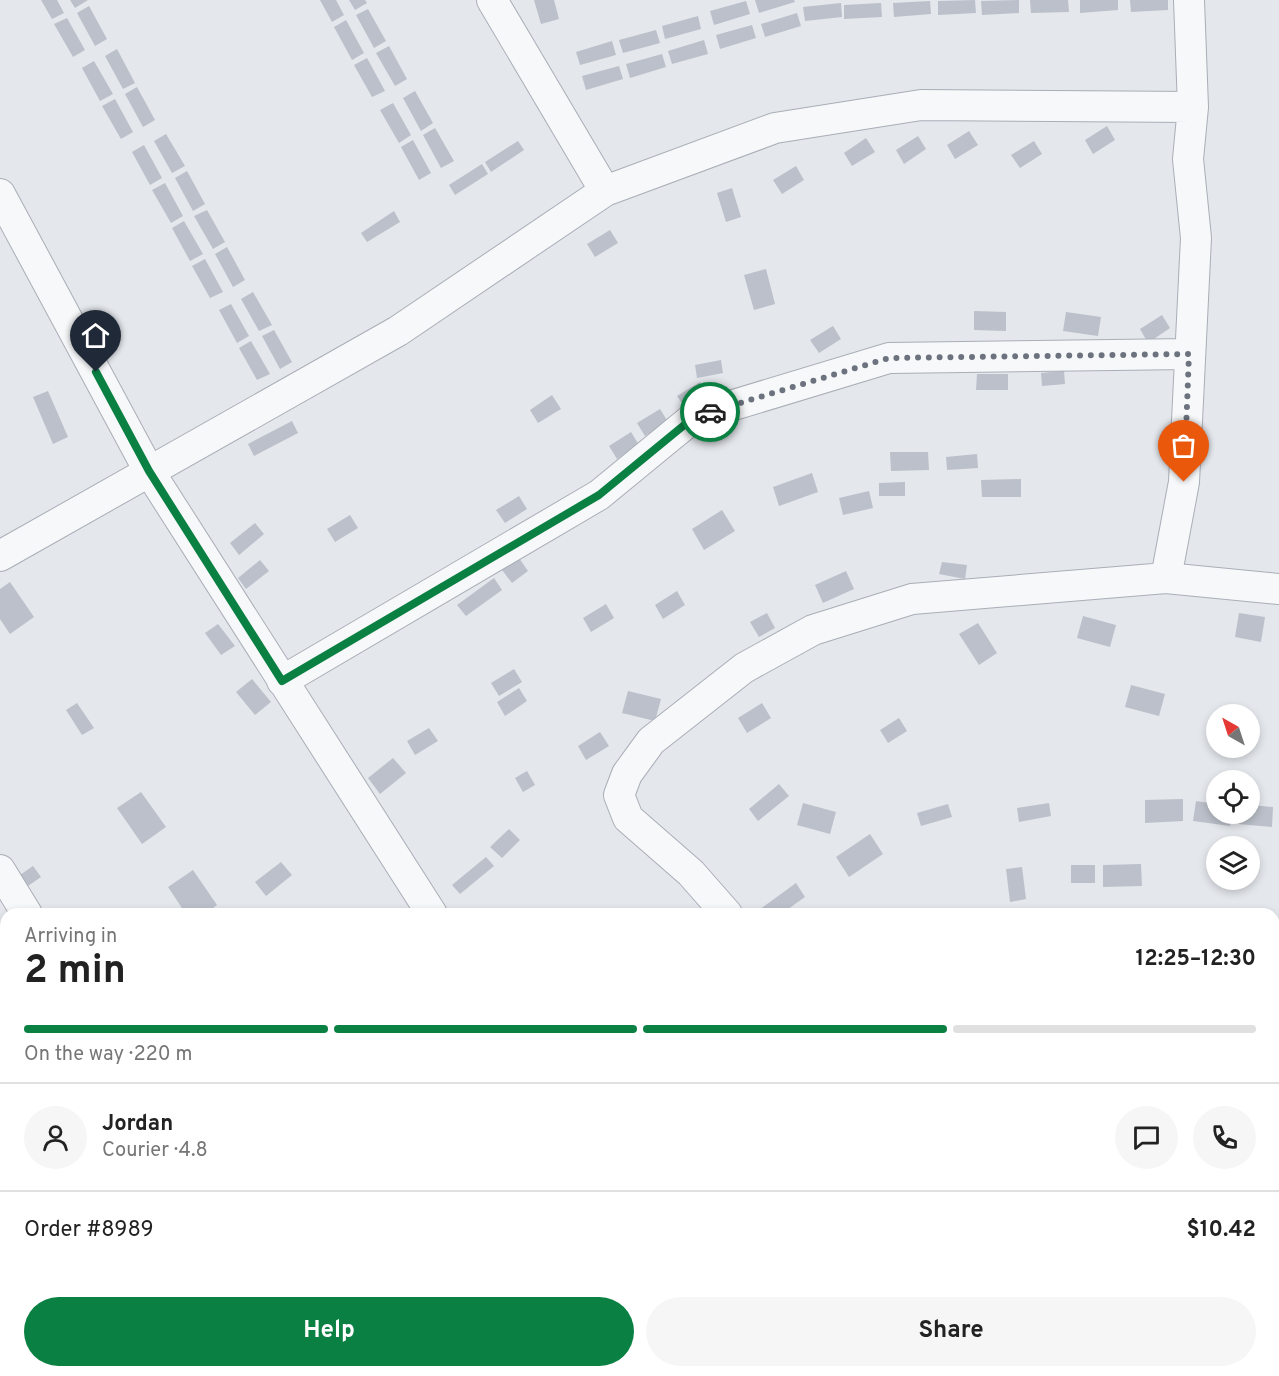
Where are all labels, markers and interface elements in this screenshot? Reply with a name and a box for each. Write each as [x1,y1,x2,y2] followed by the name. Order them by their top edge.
[70,310,121,372] pin
[79,319,112,352] icon: home
[680,382,740,442] courier
[694,396,727,429] icon: car
[1158,420,1209,482] pin
[1167,429,1200,462] icon: bag
[1206,704,1260,758] north arrow
[1206,704,1260,890] map controls
[1206,770,1260,824] button: locate
[1206,836,1260,890] button: layers
[24,924,117,950] text: Arriving in
[1136,946,1256,973] text: 12:25–12:30
[24,948,126,997] text: 2 min
[24,1042,192,1068] text: On the way · 220 m
[24,1106,87,1169] button: person
[1115,1106,1178,1169] button: chat
[1193,1106,1256,1169] button: phone
[102,1111,173,1138] text: Jordan
[102,1138,208,1164] text: Courier · 4.8
[24,1217,154,1244] text: Order #8989
[1187,1217,1256,1244] text: $10.42
[24,1297,634,1366] button: Help
[646,1297,1256,1366] button: Share

